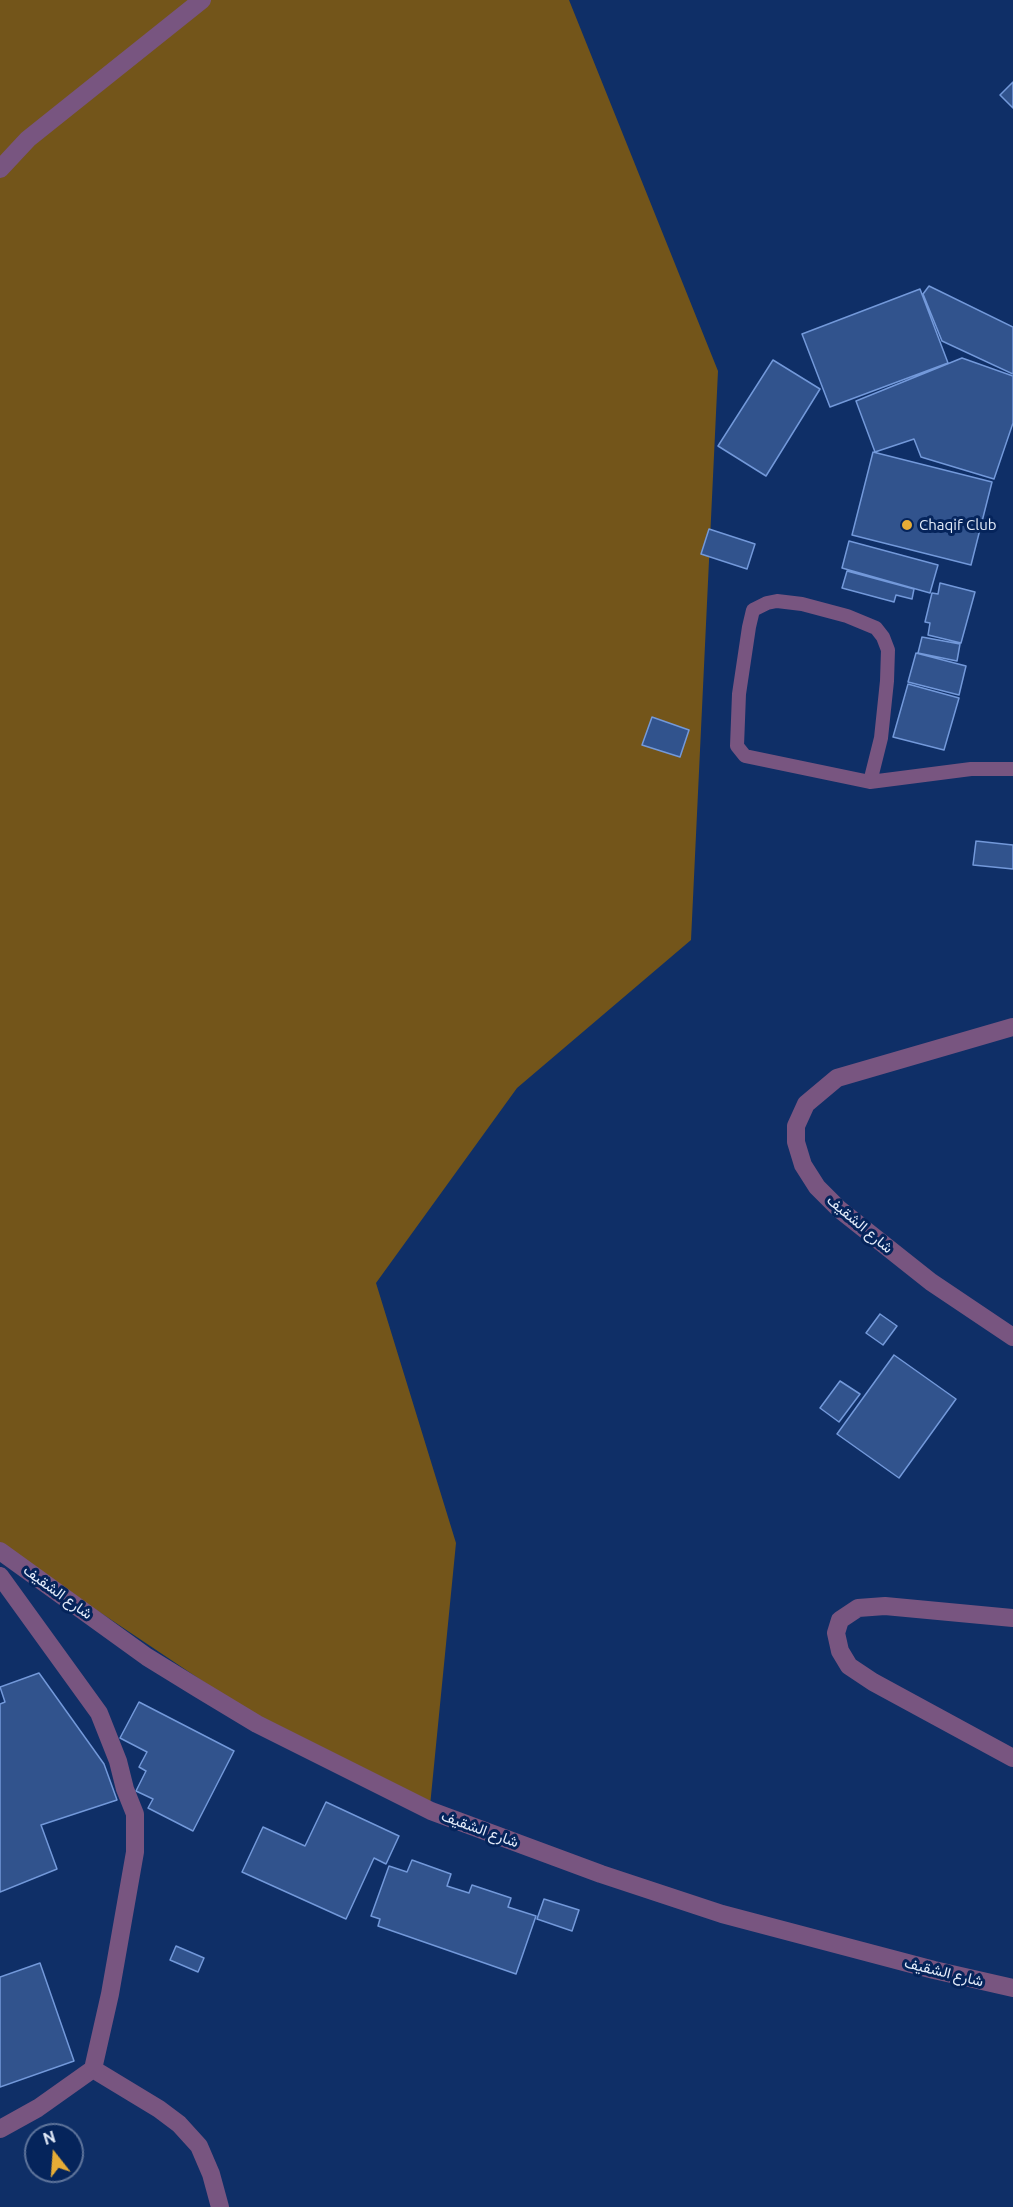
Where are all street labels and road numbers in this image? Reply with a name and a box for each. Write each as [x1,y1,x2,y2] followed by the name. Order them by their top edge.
[823,1191,897,1257] street label: شارع الشقيف
[20,1561,96,1623] street label: شارع الشقيف
[439,1807,521,1851] street label: شارع الشقيف
[903,1953,985,1991] street label: شارع الشقيف

